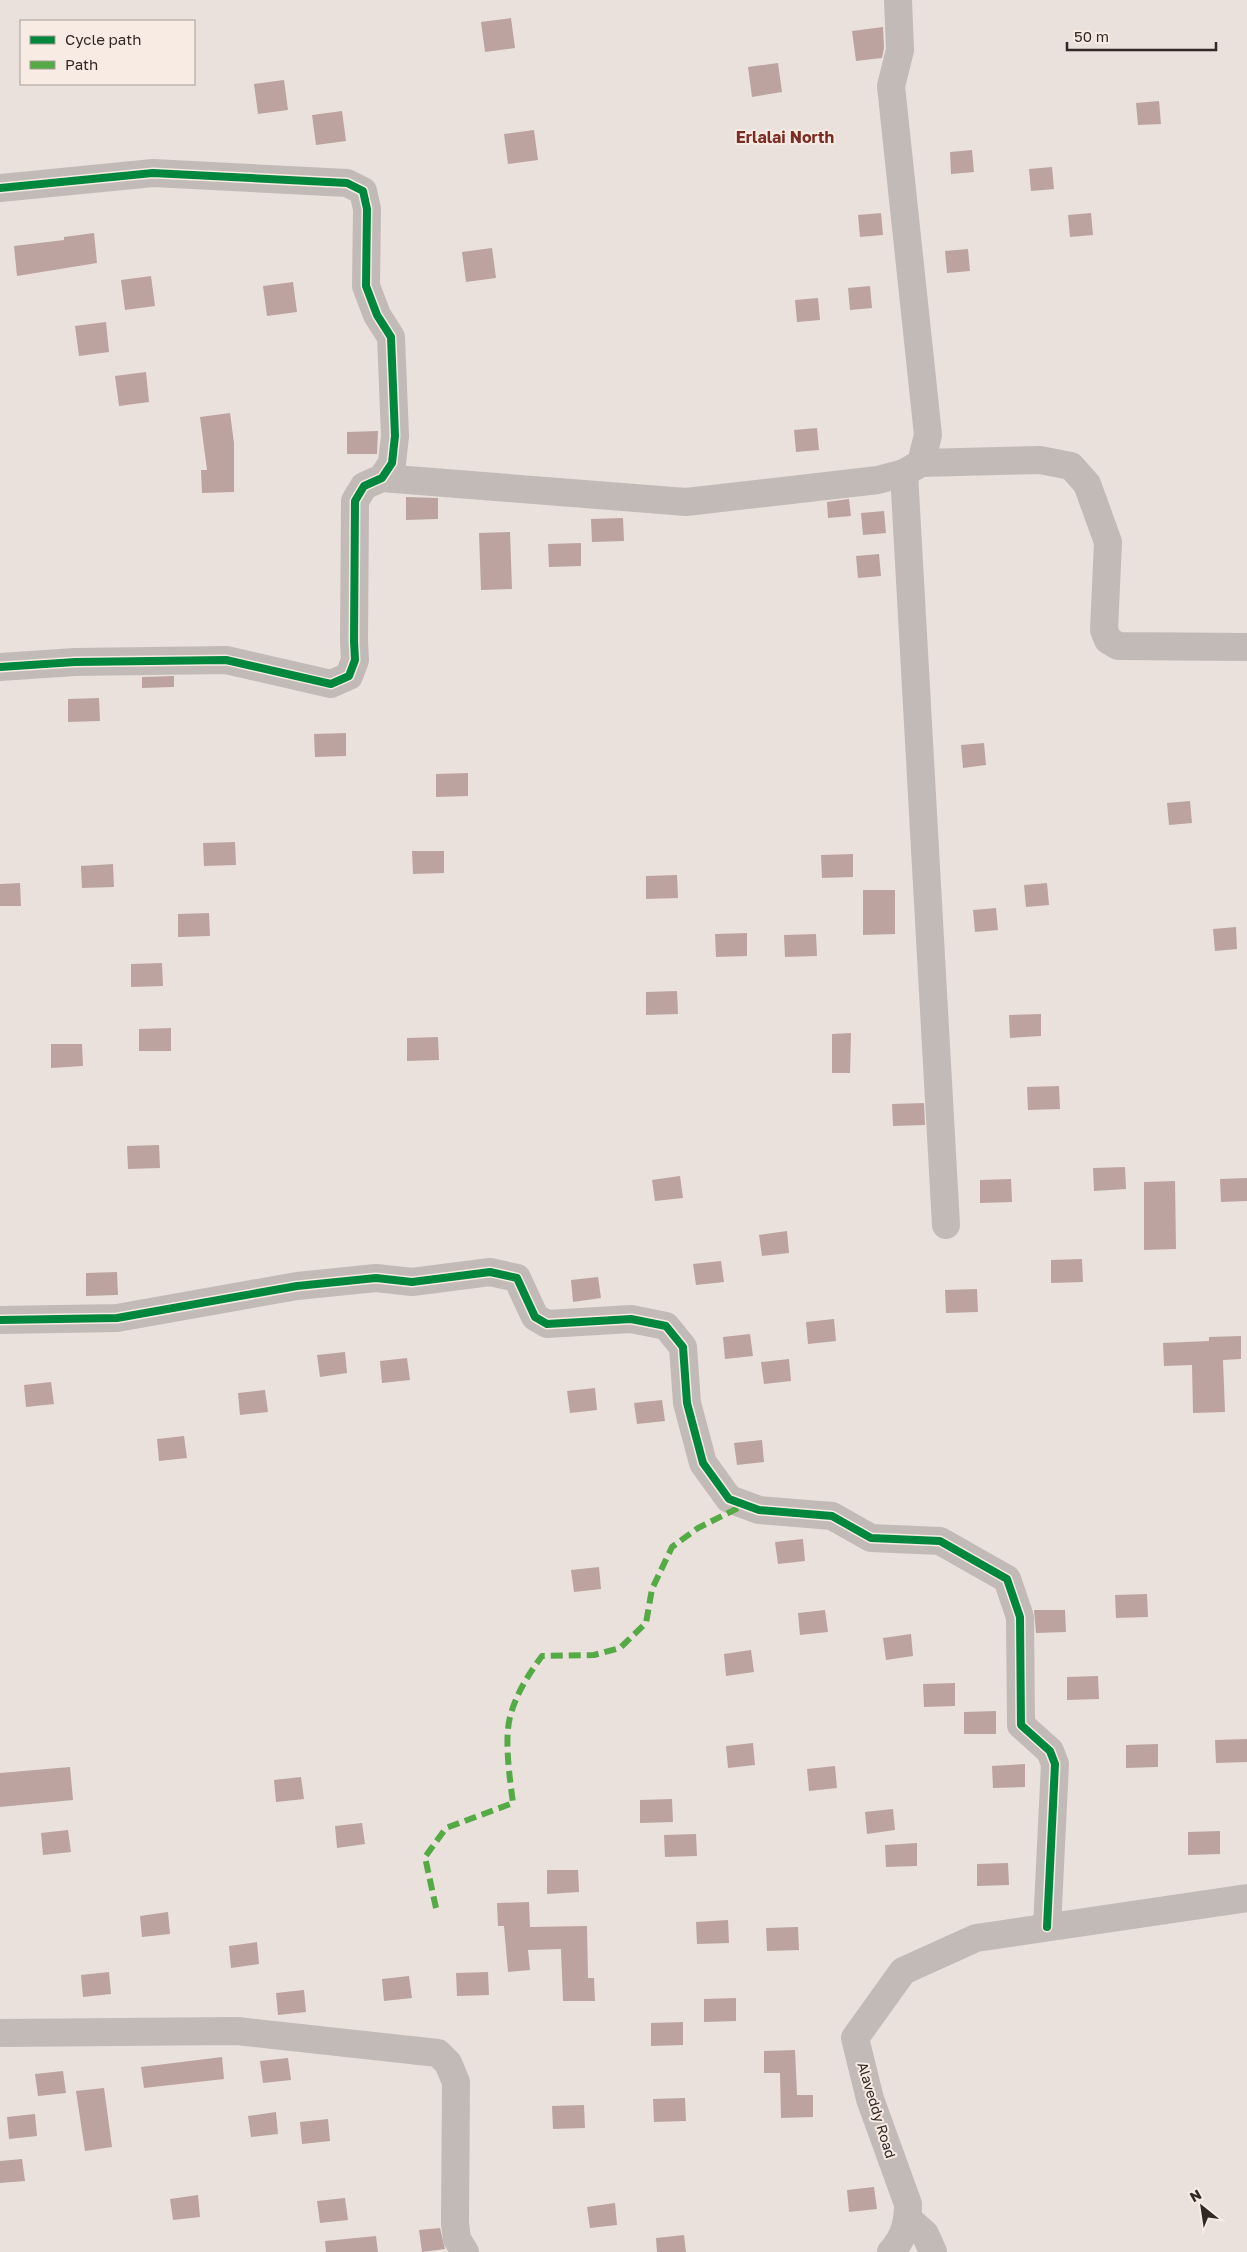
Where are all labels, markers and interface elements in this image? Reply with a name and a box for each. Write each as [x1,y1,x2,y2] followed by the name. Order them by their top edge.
[20,20,195,85] legend
[1067,20,1216,52] scale bar
[1074,27,1109,45] text: 50 m
[65,30,141,48] text: Cycle path
[65,55,98,73] text: Path
[736,127,834,147] district label: Erlalai North
[854,2060,900,2160] street label: Alaveddy Road
[1177,2182,1227,2232] north arrow
[1186,2185,1204,2205] text: N

